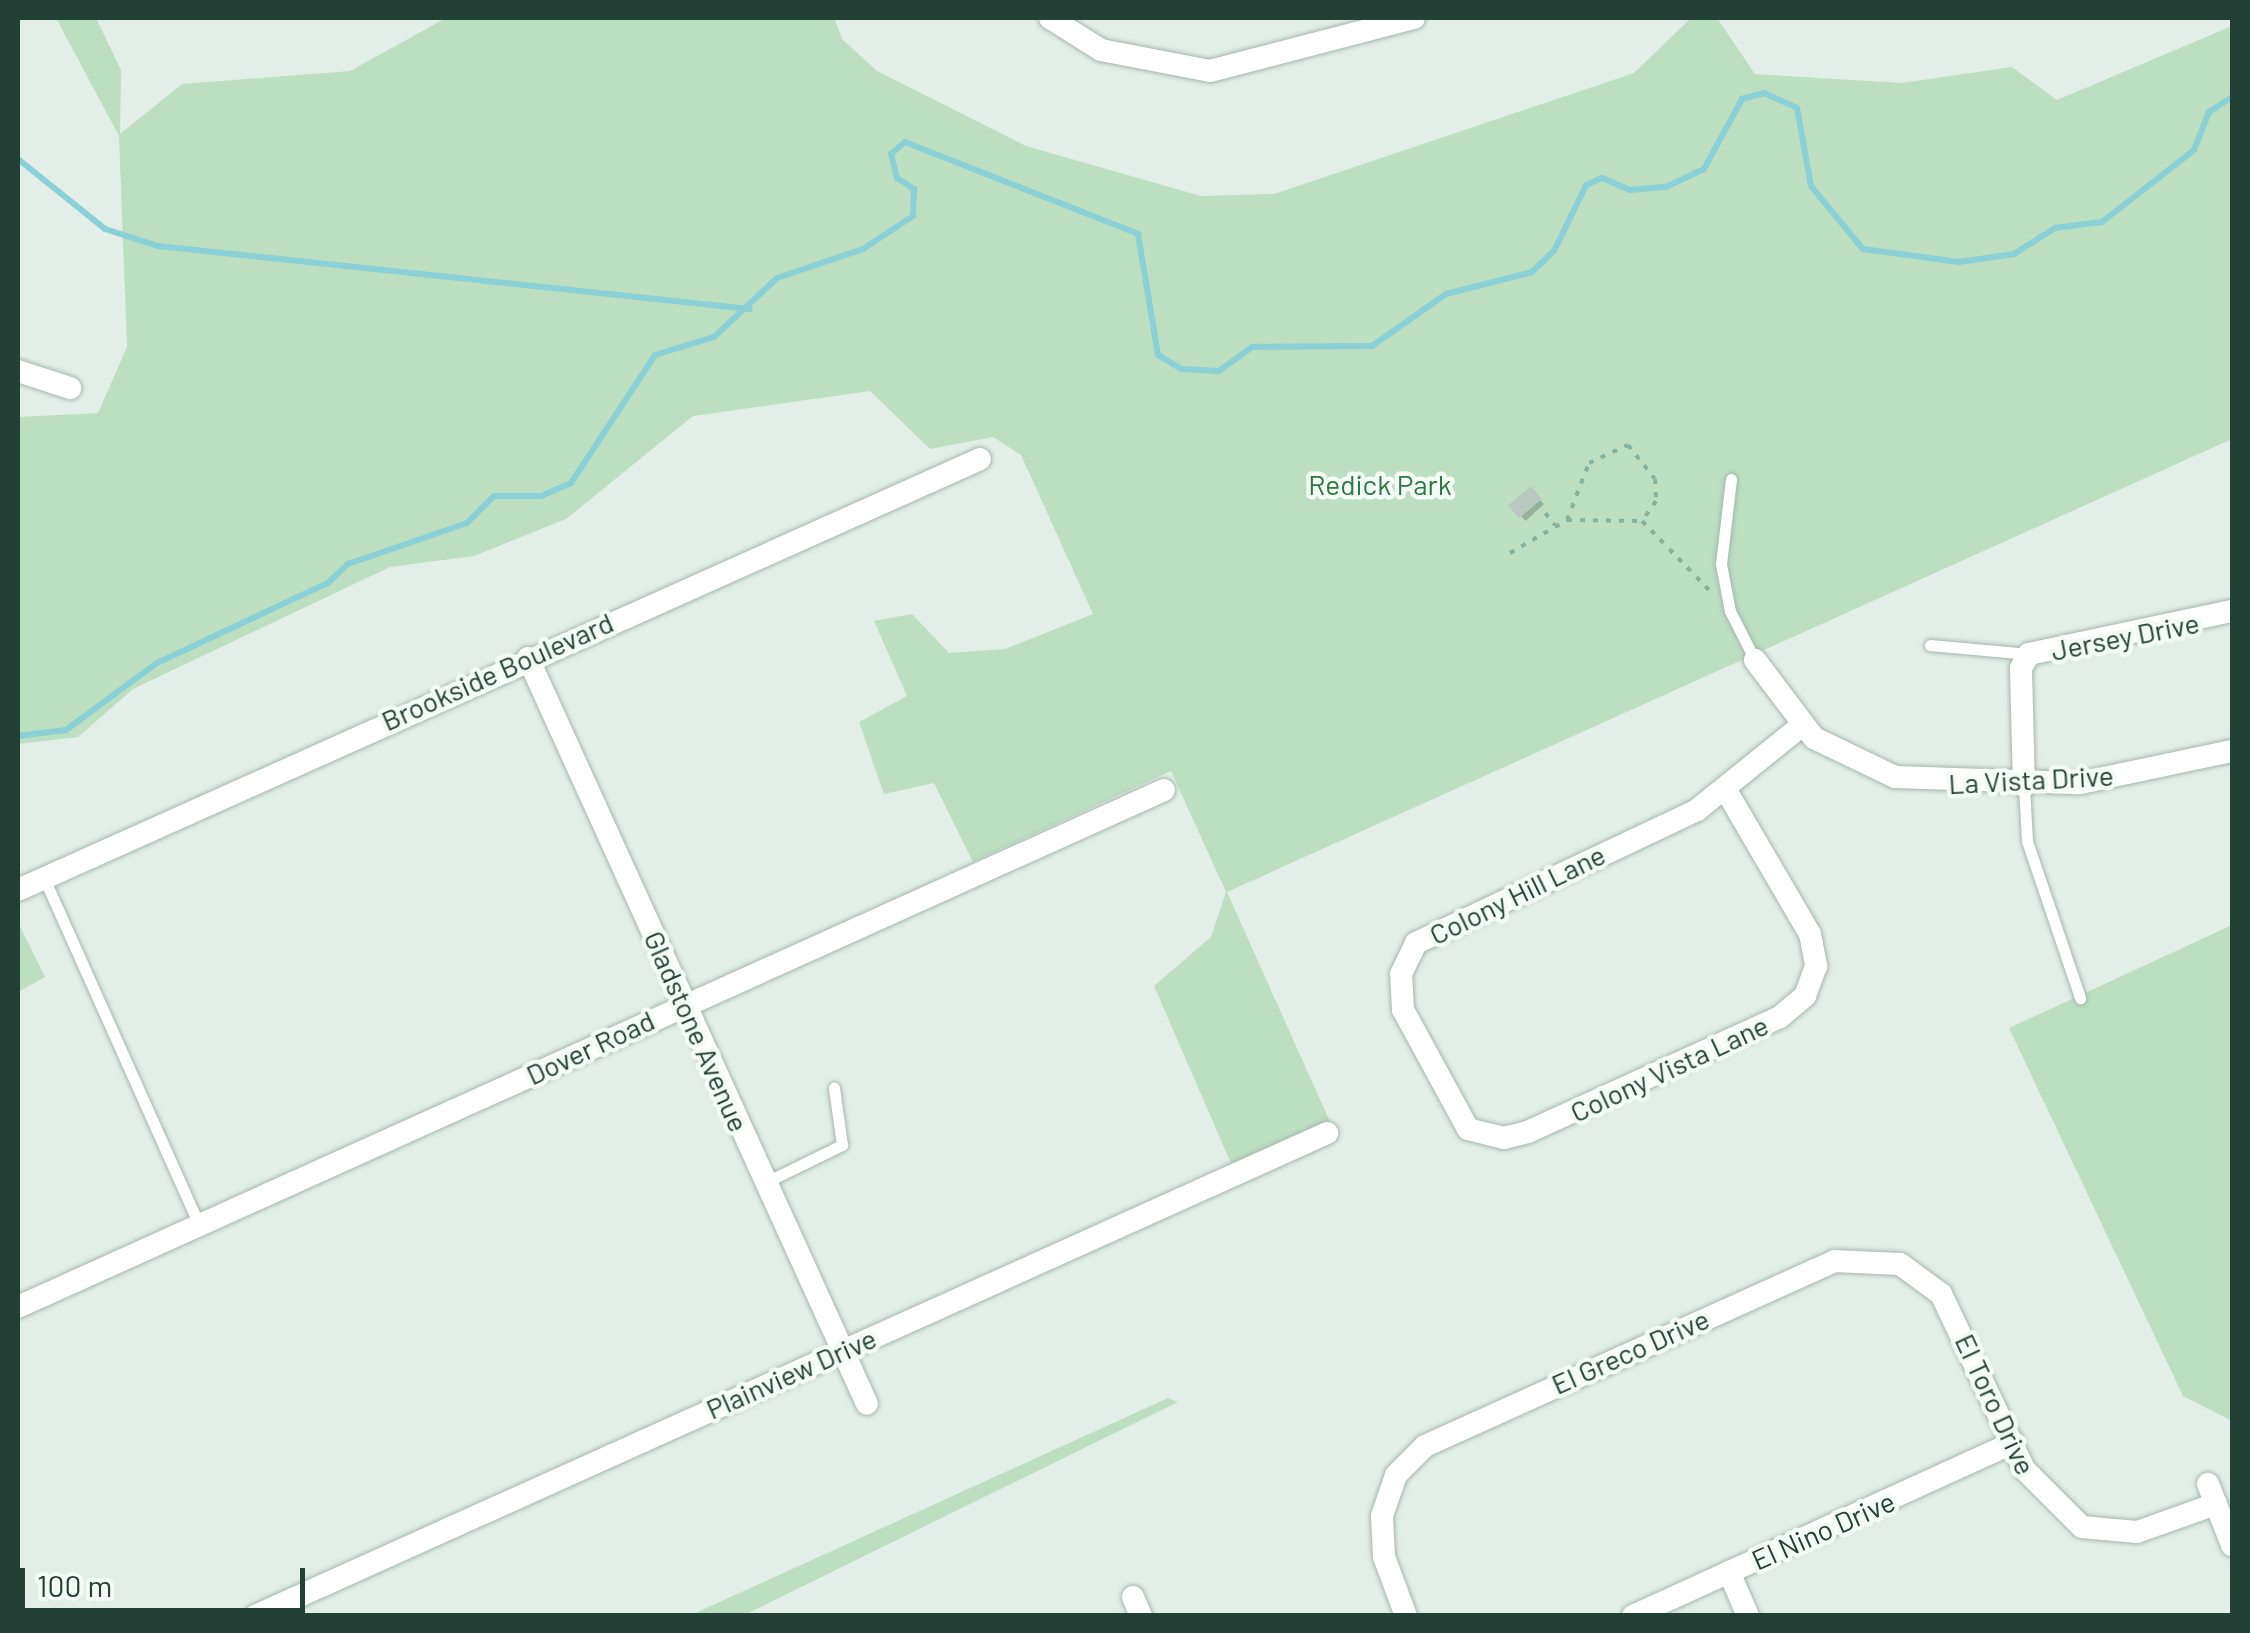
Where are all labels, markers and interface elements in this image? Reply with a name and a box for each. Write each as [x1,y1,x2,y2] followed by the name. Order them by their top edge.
[1308,467,1452,501] park label: Redick Park
[376,605,618,737] street label: Brookside Boulevard
[2048,605,2202,667] street label: Jersey Drive
[1948,758,2114,800] street label: La Vista Drive
[1424,837,1610,951] street label: Colony Hill Lane
[638,925,756,1137] street label: Gladstone Avenue
[521,1003,659,1091] street label: Dover Road
[1565,1007,1773,1129] street label: Colony Vista Lane
[1546,1301,1714,1401] street label: El Greco Drive
[701,1321,881,1425] street label: Plainview Drive
[1949,1328,2043,1480] street label: El Toro Drive
[1746,1483,1900,1577] street label: El Nino Drive
[25,1548,310,1610] scale bar
[37,1567,112,1603] text: 100 m

